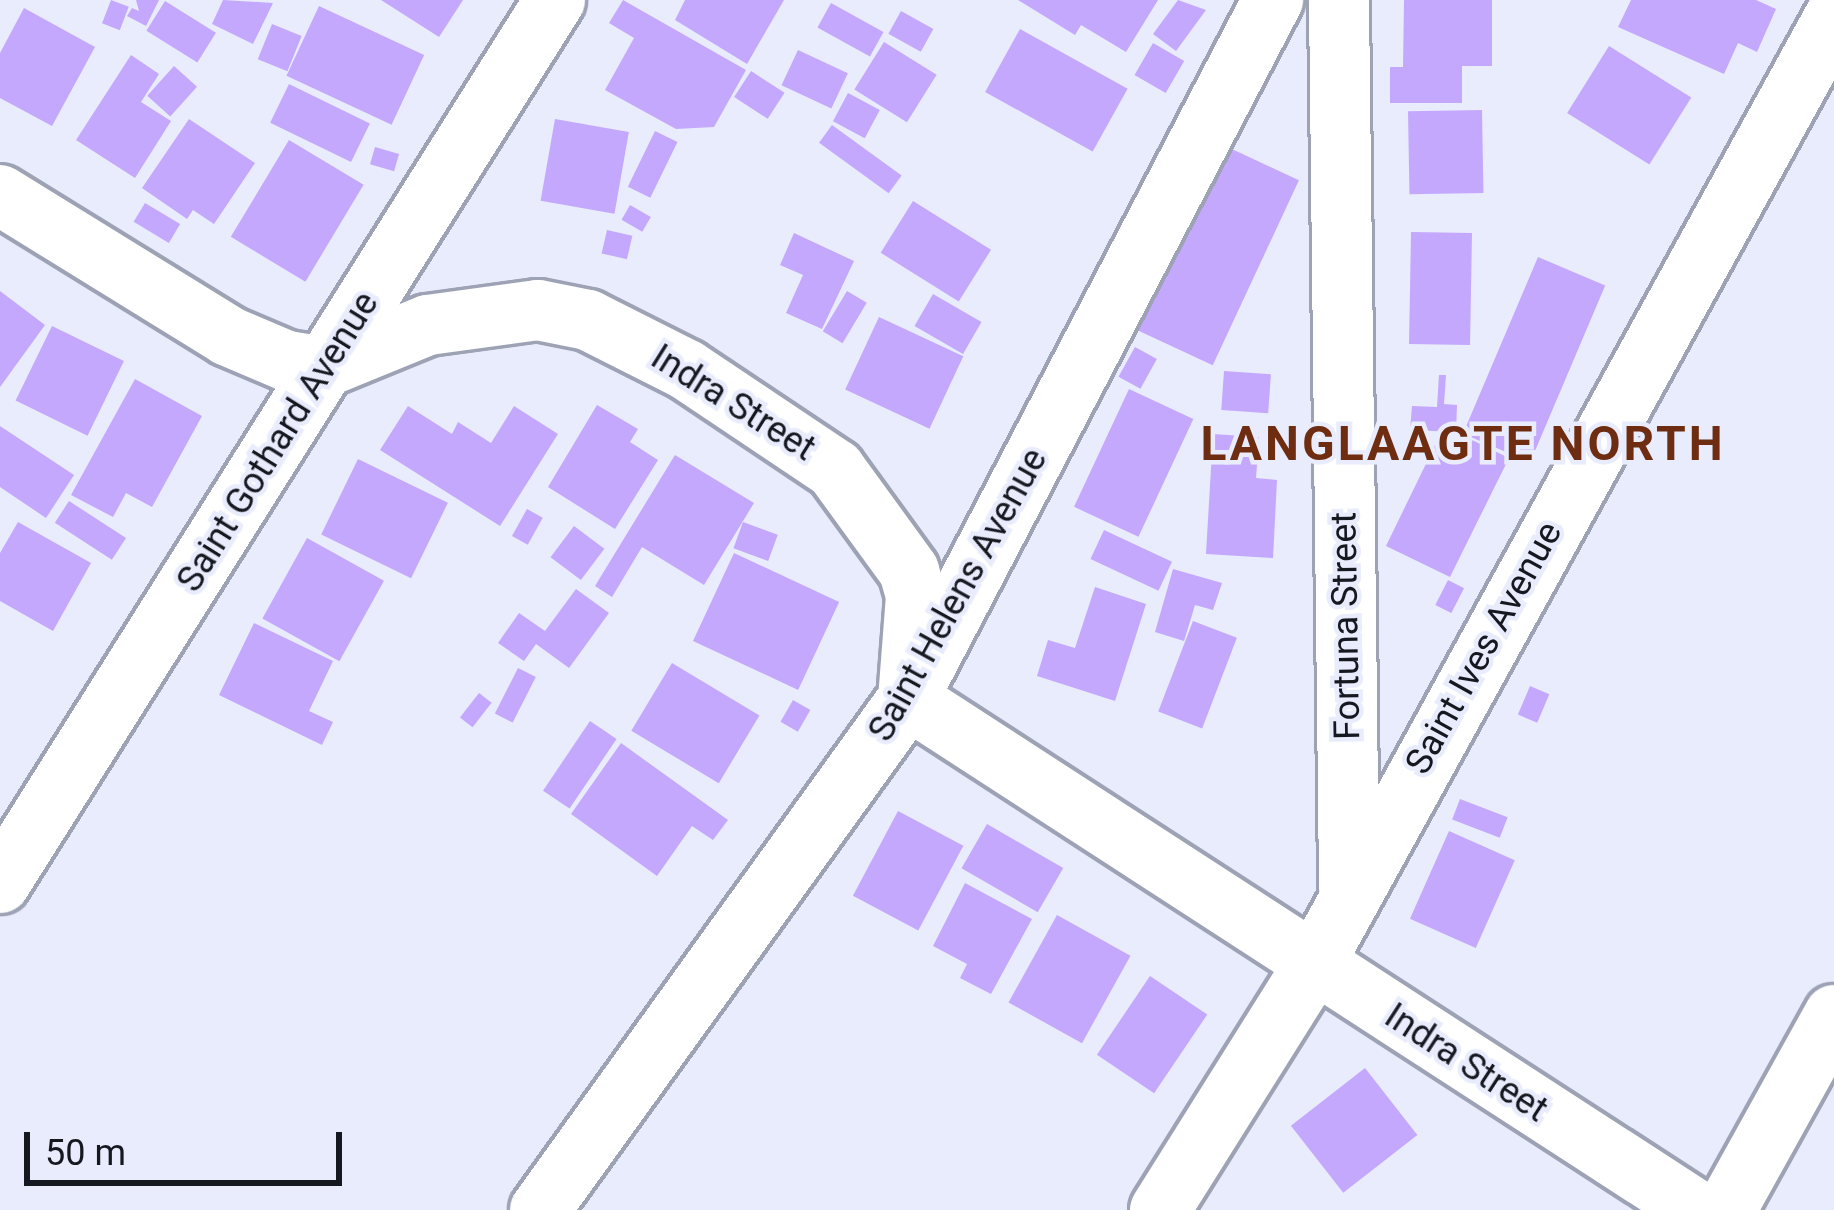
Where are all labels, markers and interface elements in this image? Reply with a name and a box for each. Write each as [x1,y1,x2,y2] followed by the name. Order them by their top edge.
[168,284,388,600] street label: Saint Gothard Avenue
[643,336,823,470] street label: Indra Street
[1200,415,1726,473] district label: LANGLAAGTE NORTH
[860,441,1056,749] street label: Saint Helens Avenue
[1322,512,1370,740] street label: Fortuna Street
[1397,514,1571,782] street label: Saint Ives Avenue
[1377,995,1555,1131] street label: Indra Street
[30,1108,348,1182] scale bar
[45,1132,126,1174] text: 50 m

